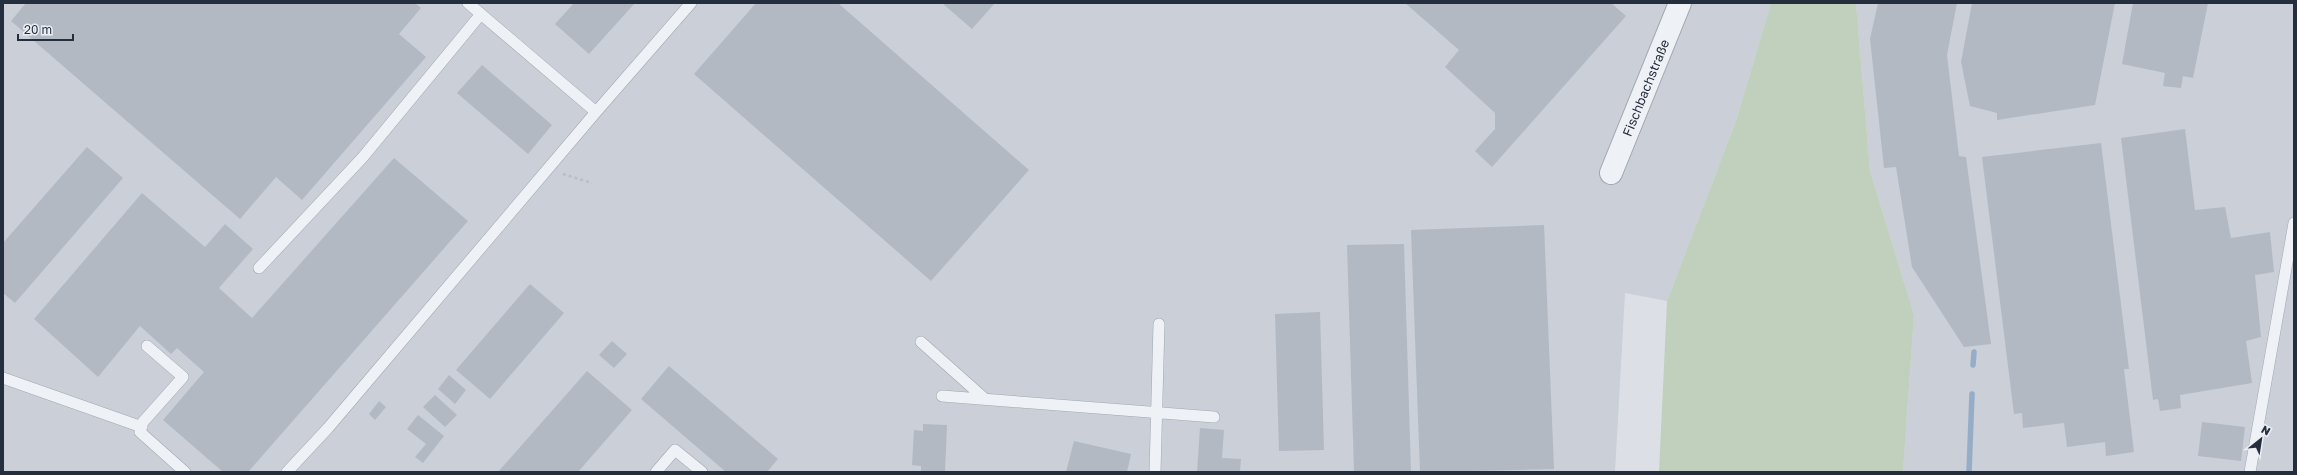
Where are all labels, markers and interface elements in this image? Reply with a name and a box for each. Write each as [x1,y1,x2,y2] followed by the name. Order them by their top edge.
[18,16,73,42] scale bar
[24,22,52,37] text: 20 m
[1619,37,1672,139] street label: Fischbachstraße
[2241,419,2281,459] north arrow
[2259,422,2273,438] text: N

